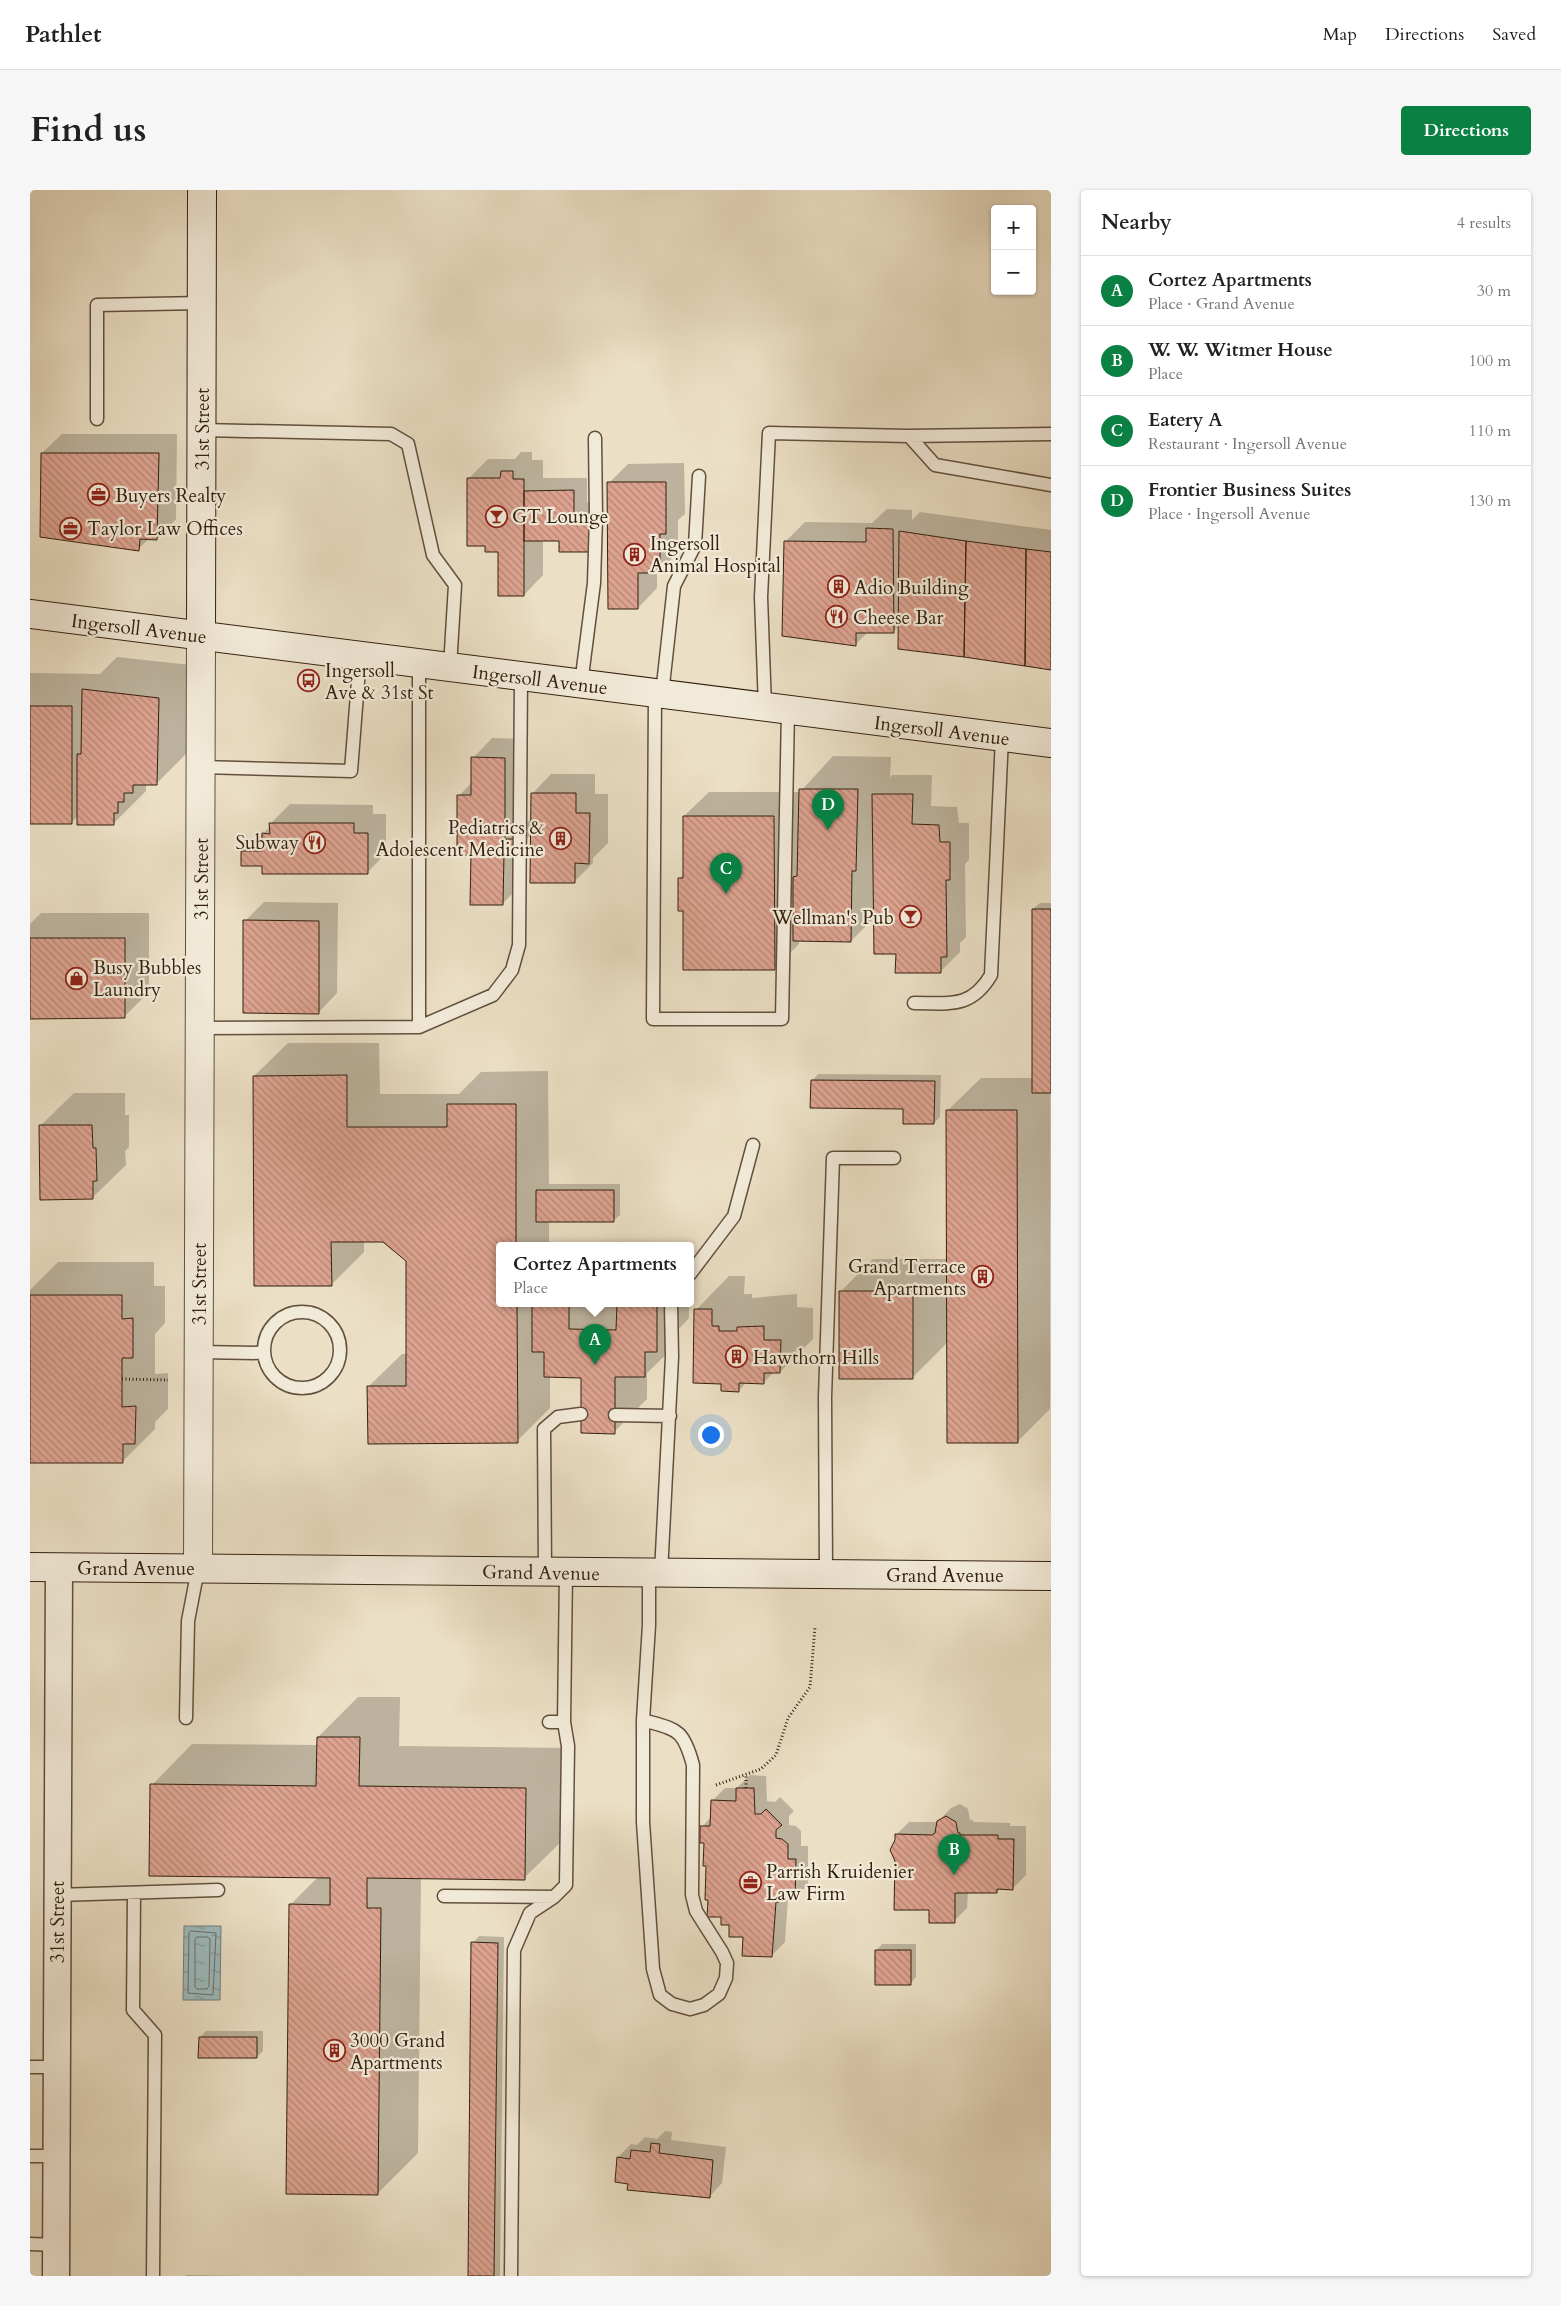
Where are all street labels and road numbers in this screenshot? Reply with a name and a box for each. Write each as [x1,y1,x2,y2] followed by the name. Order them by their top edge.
[190,388,216,470] street label: 31st Street
[70,608,208,650] street label: Ingersoll Avenue
[471,659,609,701] street label: Ingersoll Avenue
[873,710,1011,752] street label: Ingersoll Avenue
[189,838,215,920] street label: 31st Street
[187,1243,213,1325] street label: 31st Street
[77,1556,195,1582] street label: Grand Avenue
[482,1559,600,1587] street label: Grand Avenue
[886,1563,1004,1589] street label: Grand Avenue
[45,1881,71,1963] street label: 31st Street

